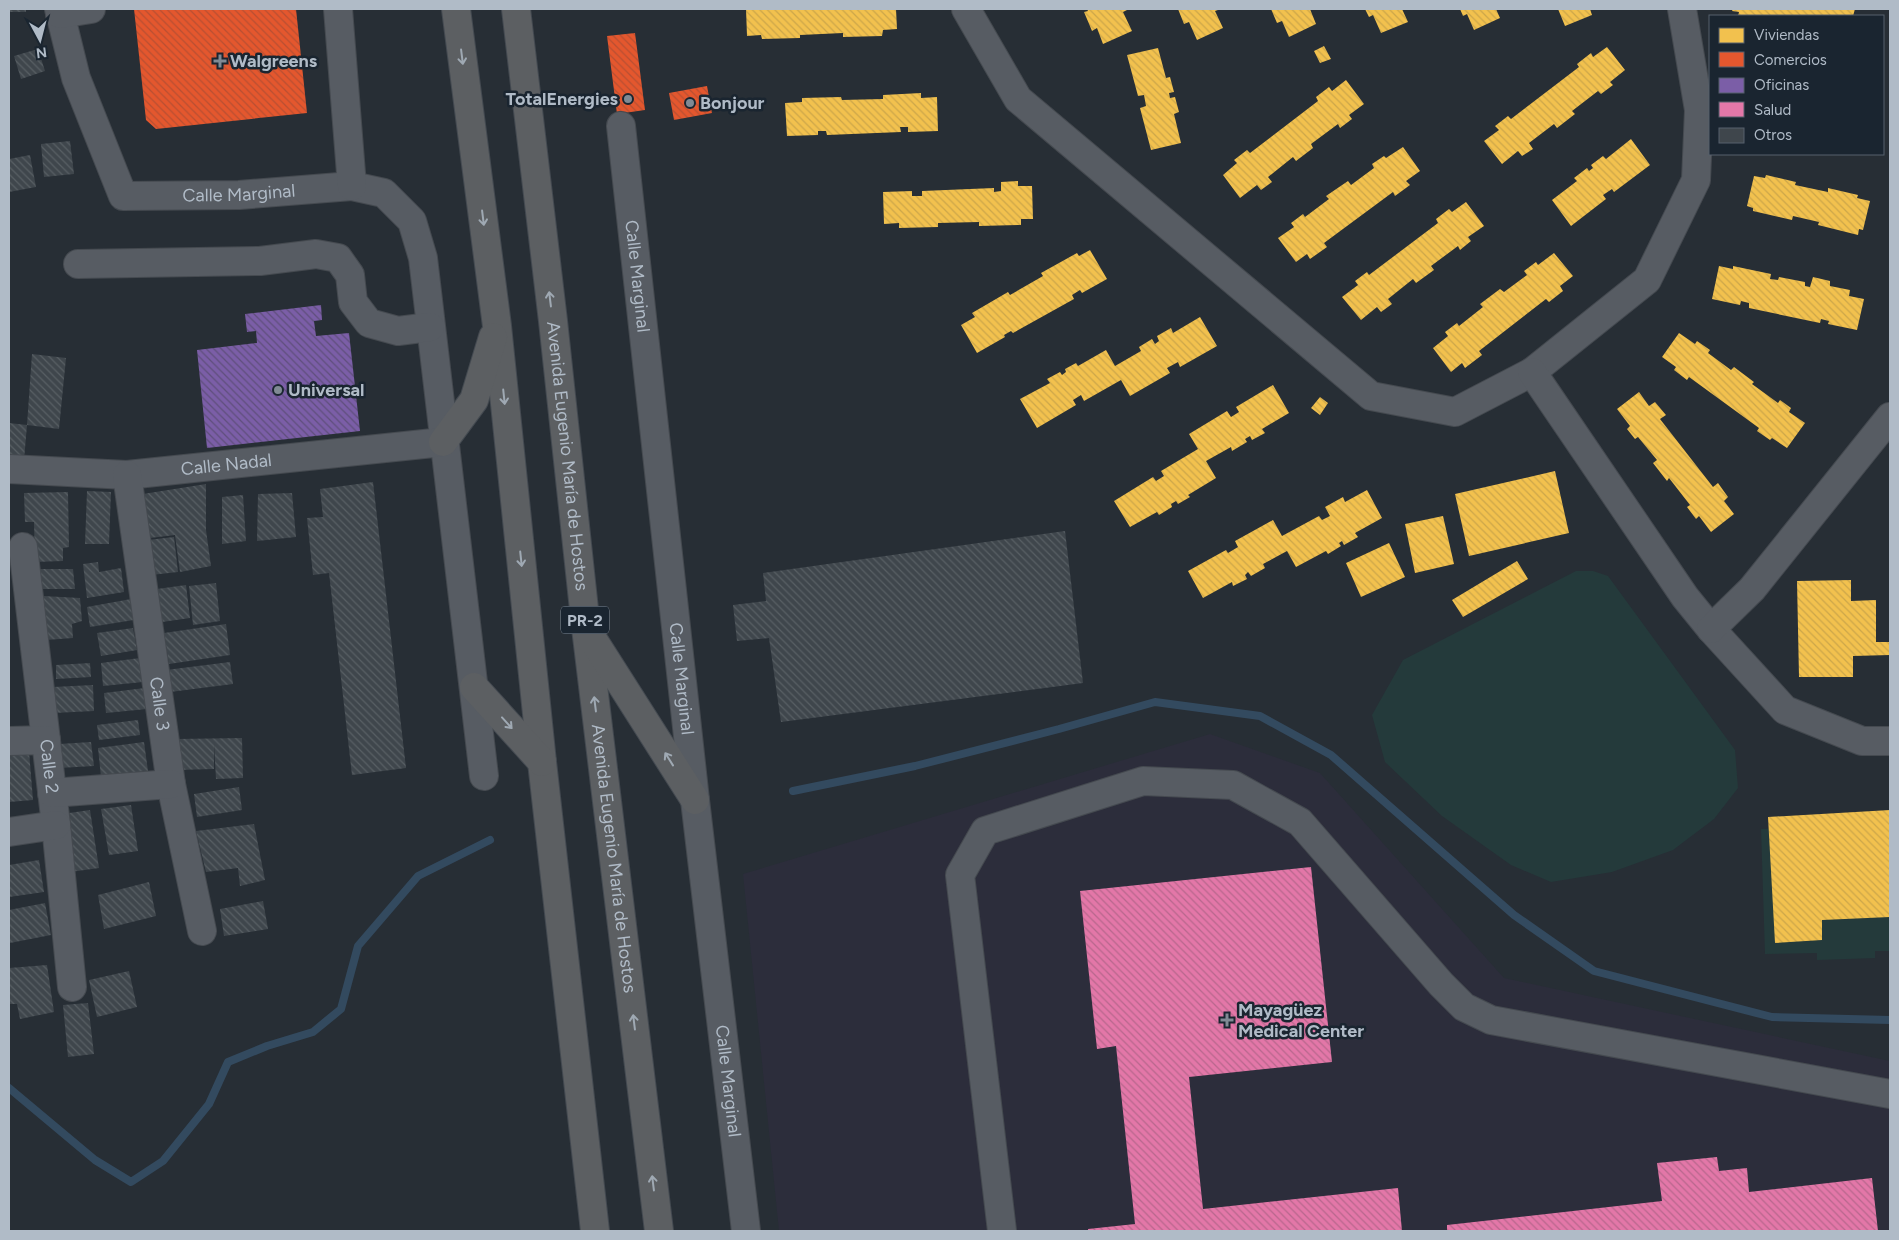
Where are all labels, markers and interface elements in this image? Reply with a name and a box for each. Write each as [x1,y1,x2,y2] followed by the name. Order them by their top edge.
[15,15,65,65] north arrow
[1709,15,1884,155] legend
[1754,26,1819,44] text: Viviendas
[35,43,48,62] text: N
[457,49,467,65] one-way arrow
[230,50,318,72] place label: Walgreens
[1754,51,1827,69] text: Comercios
[214,55,226,67] marker: Walgreens
[1754,76,1809,94] text: Oficinas
[506,88,619,110] place label: TotalEnergies
[700,92,765,114] place label: Bonjour
[622,93,634,105] marker: TotalEnergies
[684,97,696,109] marker: Bonjour
[1754,101,1791,119] text: Salud
[1754,126,1792,144] text: Otros
[182,180,296,206] street label: Calle Marginal
[478,210,488,226] one-way arrow
[620,219,655,333] street label: Calle Marginal
[545,291,555,307] one-way arrow
[542,320,593,592] street label: Avenida Eugenio María de Hostos
[288,379,365,401] place label: Universal
[272,384,284,396] marker: Universal
[499,389,509,405] one-way arrow
[180,449,273,480] street label: Calle Nadal
[516,550,526,566] one-way arrow
[561,606,609,634] road number: PR-2
[665,621,699,736] street label: Calle Marginal
[145,675,174,732] street label: Calle 3
[590,696,600,712] one-way arrow
[501,716,513,729] one-way arrow
[587,723,641,994] street label: Avenida Eugenio María de Hostos
[35,738,63,795] street label: Calle 2
[664,752,674,766] one-way arrow
[1238,999,1364,1042] place label: Mayagüez Medical Center
[1220,1013,1234,1027] marker: Mayagüez Medical Center
[629,1014,639,1030] one-way arrow
[711,1024,746,1138] street label: Calle Marginal
[648,1175,658,1191] one-way arrow

